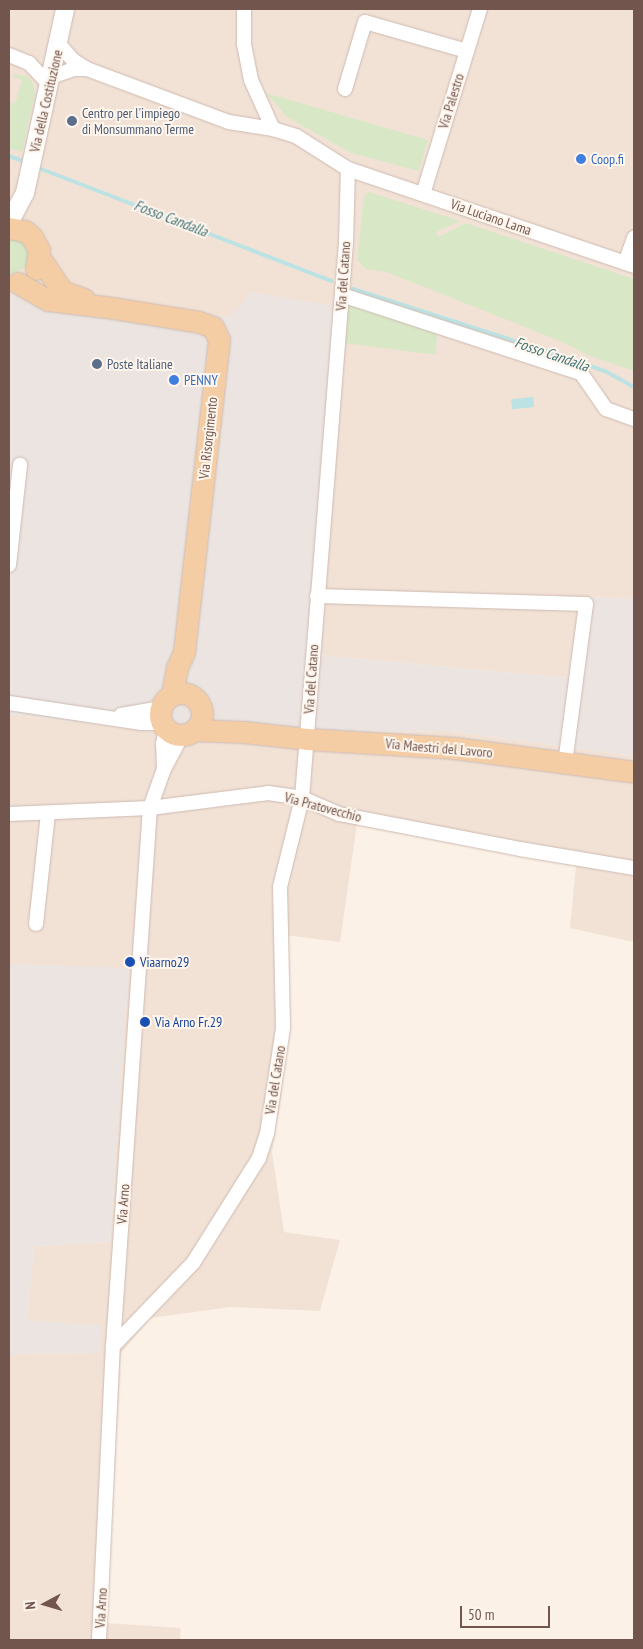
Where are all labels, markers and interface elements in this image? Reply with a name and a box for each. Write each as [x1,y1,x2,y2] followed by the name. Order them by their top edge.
[26,48,66,154] street label: Via della Costituzione
[435,71,467,131] street label: Via Palestro
[82,105,194,138] place label: Centro per l'impiego di Monsummano Terme
[66,115,78,127] marker: Centro per l'impiego di Monsummano Terme
[591,151,624,167] place label: Coop.fi
[575,153,587,165] marker: Coop.fi
[448,195,534,239] street label: Via Luciano Lama
[132,196,210,240] water label: Fosso Candalla
[332,241,354,311] street label: Via del Catano
[513,333,591,375] water label: Fosso Candalla
[107,356,173,372] place label: Poste Italiane
[91,358,103,370] marker: Poste Italiane
[184,372,218,388] place label: PENNY
[168,374,180,386] marker: PENNY
[195,396,221,480] street label: Via Risorgimento
[300,644,322,714] street label: Via del Catano
[385,735,493,761] street label: Via Maestri del Lavoro
[283,789,363,825] street label: Via Pratovecchio
[140,954,189,970] place label: Viaarno29
[124,956,136,968] marker: Viaarno29
[155,1014,223,1030] place label: Via Arno Fr.29
[139,1016,151,1028] marker: Via Arno Fr.29
[261,1044,289,1116] street label: Via del Catano
[113,1183,133,1225] street label: Via Arno
[20,1579,70,1629] north arrow
[92,1587,110,1629] street label: Via Arno
[463,1596,553,1628] scale bar
[21,1601,39,1610] text: N
[468,1605,494,1624] text: 50 m

